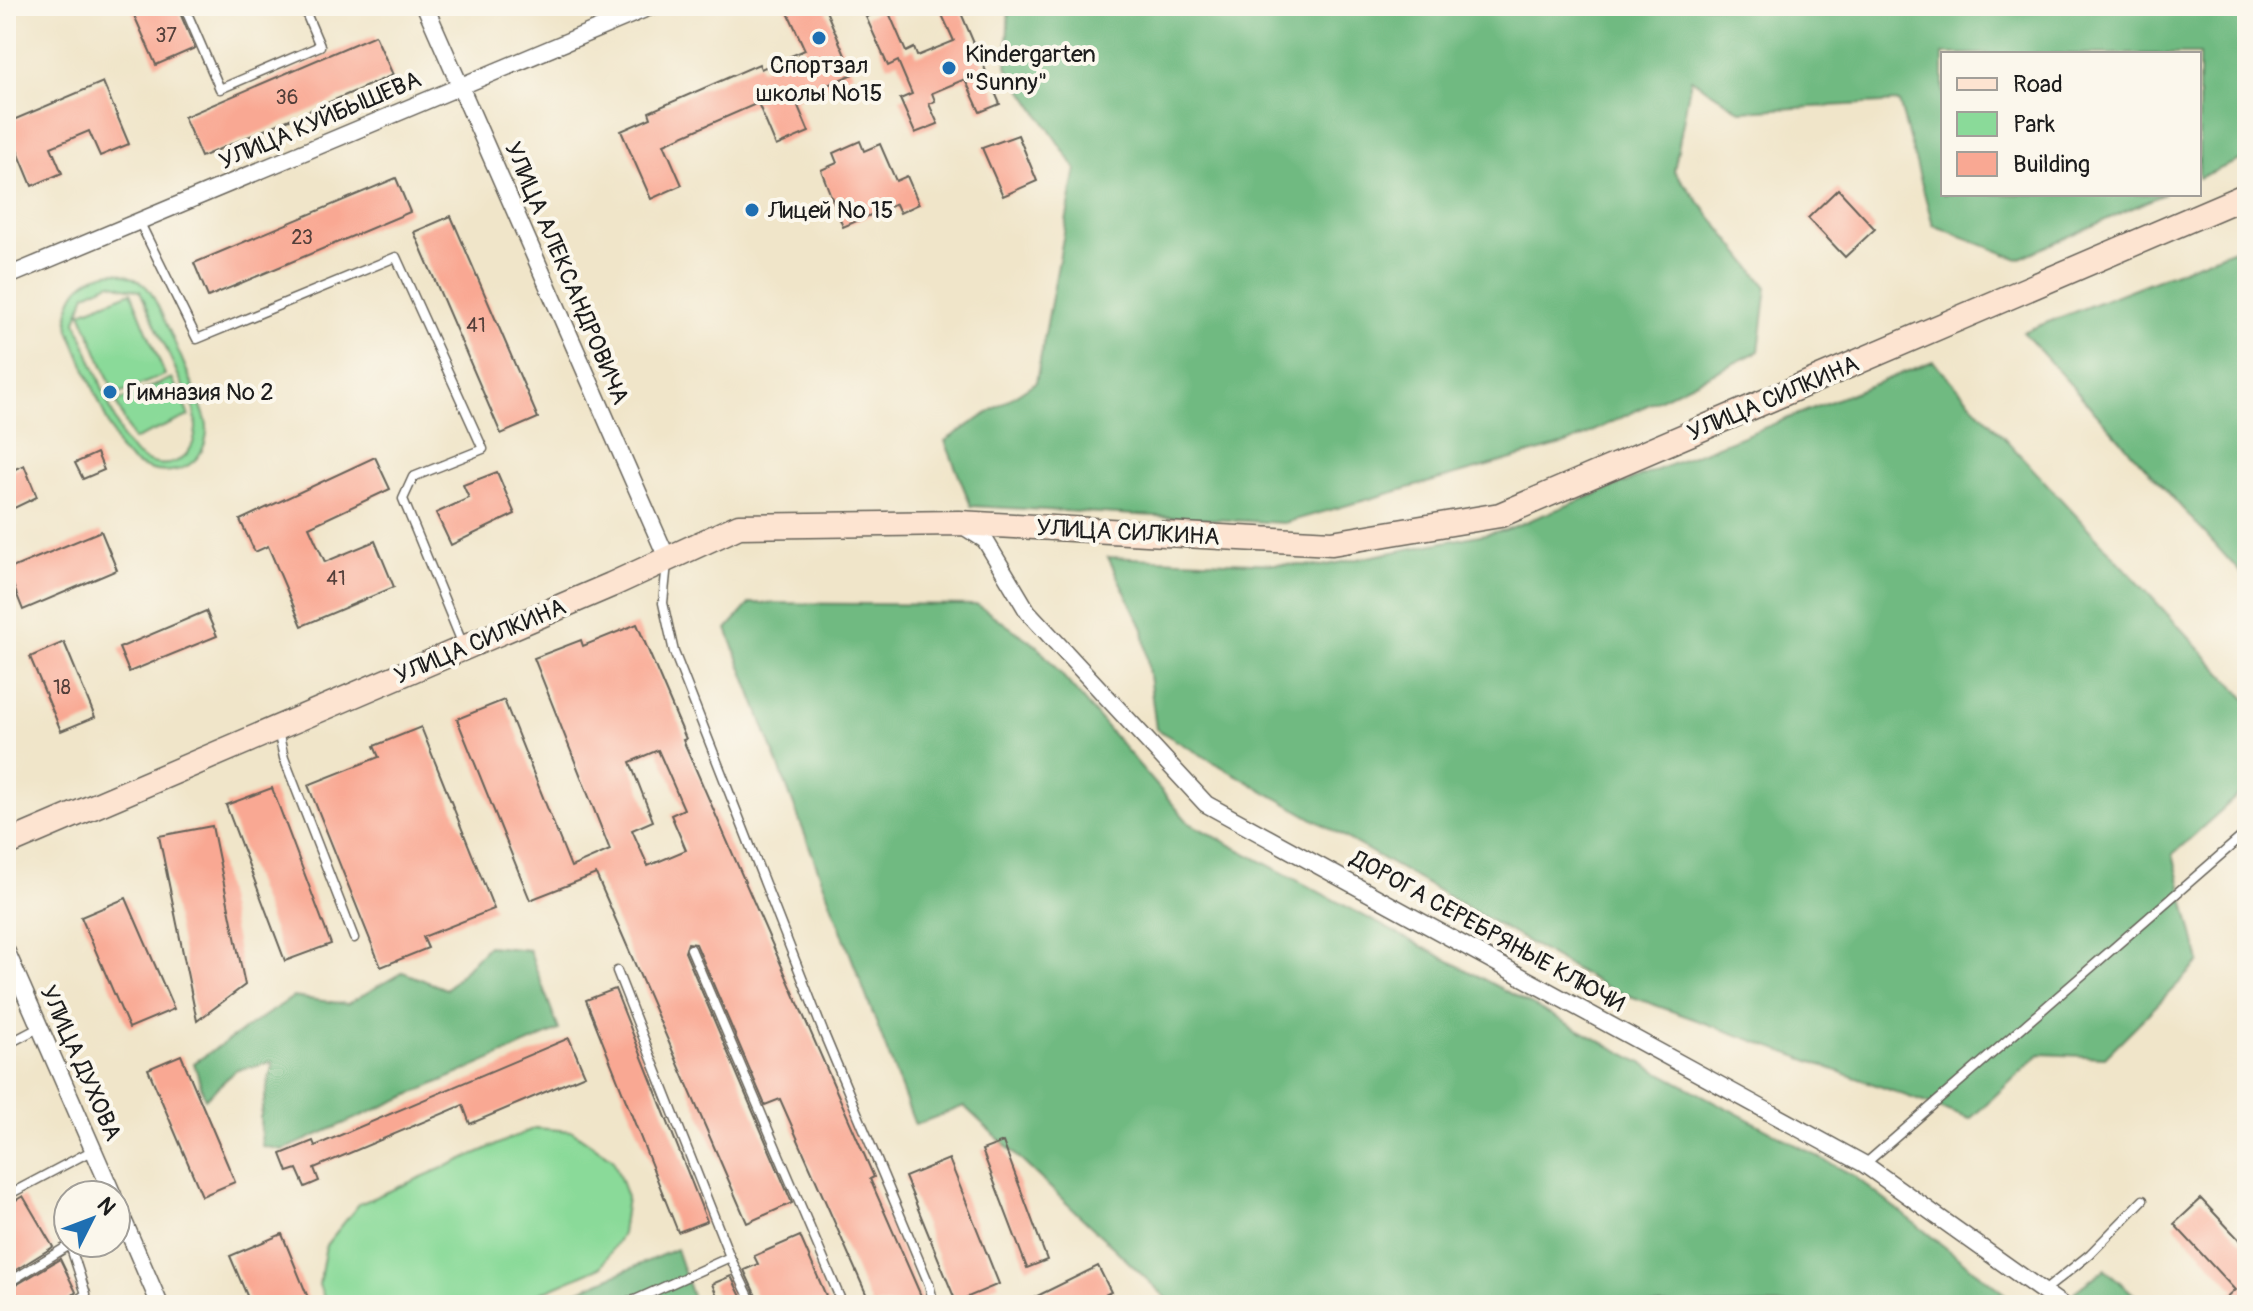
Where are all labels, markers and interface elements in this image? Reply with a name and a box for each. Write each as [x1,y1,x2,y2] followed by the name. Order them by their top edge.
[155,23,177,48] house number: 37
[810,29,828,47] marker: Спортзал школы №15
[965,40,1096,97] place label: Kindergarten "Sunny"
[755,51,883,108] place label: Спортзал школы №15
[1941,52,2201,196] legend
[940,59,958,77] marker: Kindergarten "Sunny"
[215,65,426,176] street label: УЛИЦА КУЙБЫШЕВА
[2013,70,2063,99] text: Road
[276,85,298,110] house number: 36
[2013,110,2055,139] text: Park
[498,138,635,409] street label: УЛИЦА АЛЕКСАНДРОВИЧА
[2013,150,2090,179] text: Building
[767,196,893,225] place label: Лицей № 15
[743,201,761,219] marker: Лицей № 15
[291,225,313,250] house number: 23
[466,313,486,338] house number: 41
[1683,349,1863,448] street label: УЛИЦА СИЛКИНА
[126,378,274,407] place label: Гимназия № 2
[101,383,119,401] marker: Гимназия № 2
[1036,513,1220,552] street label: УЛИЦА СИЛКИНА
[326,566,346,591] house number: 41
[390,592,570,691] street label: УЛИЦА СИЛКИНА
[53,675,71,700] house number: 18
[1345,843,1630,1019] street label: ДОРОГА СЕРЕБРЯНЫЕ КЛЮЧИ
[33,981,128,1145] street label: УЛИЦА ДУХОВА
[52,1179,132,1259] north arrow
[91,1191,122,1221] text: N

